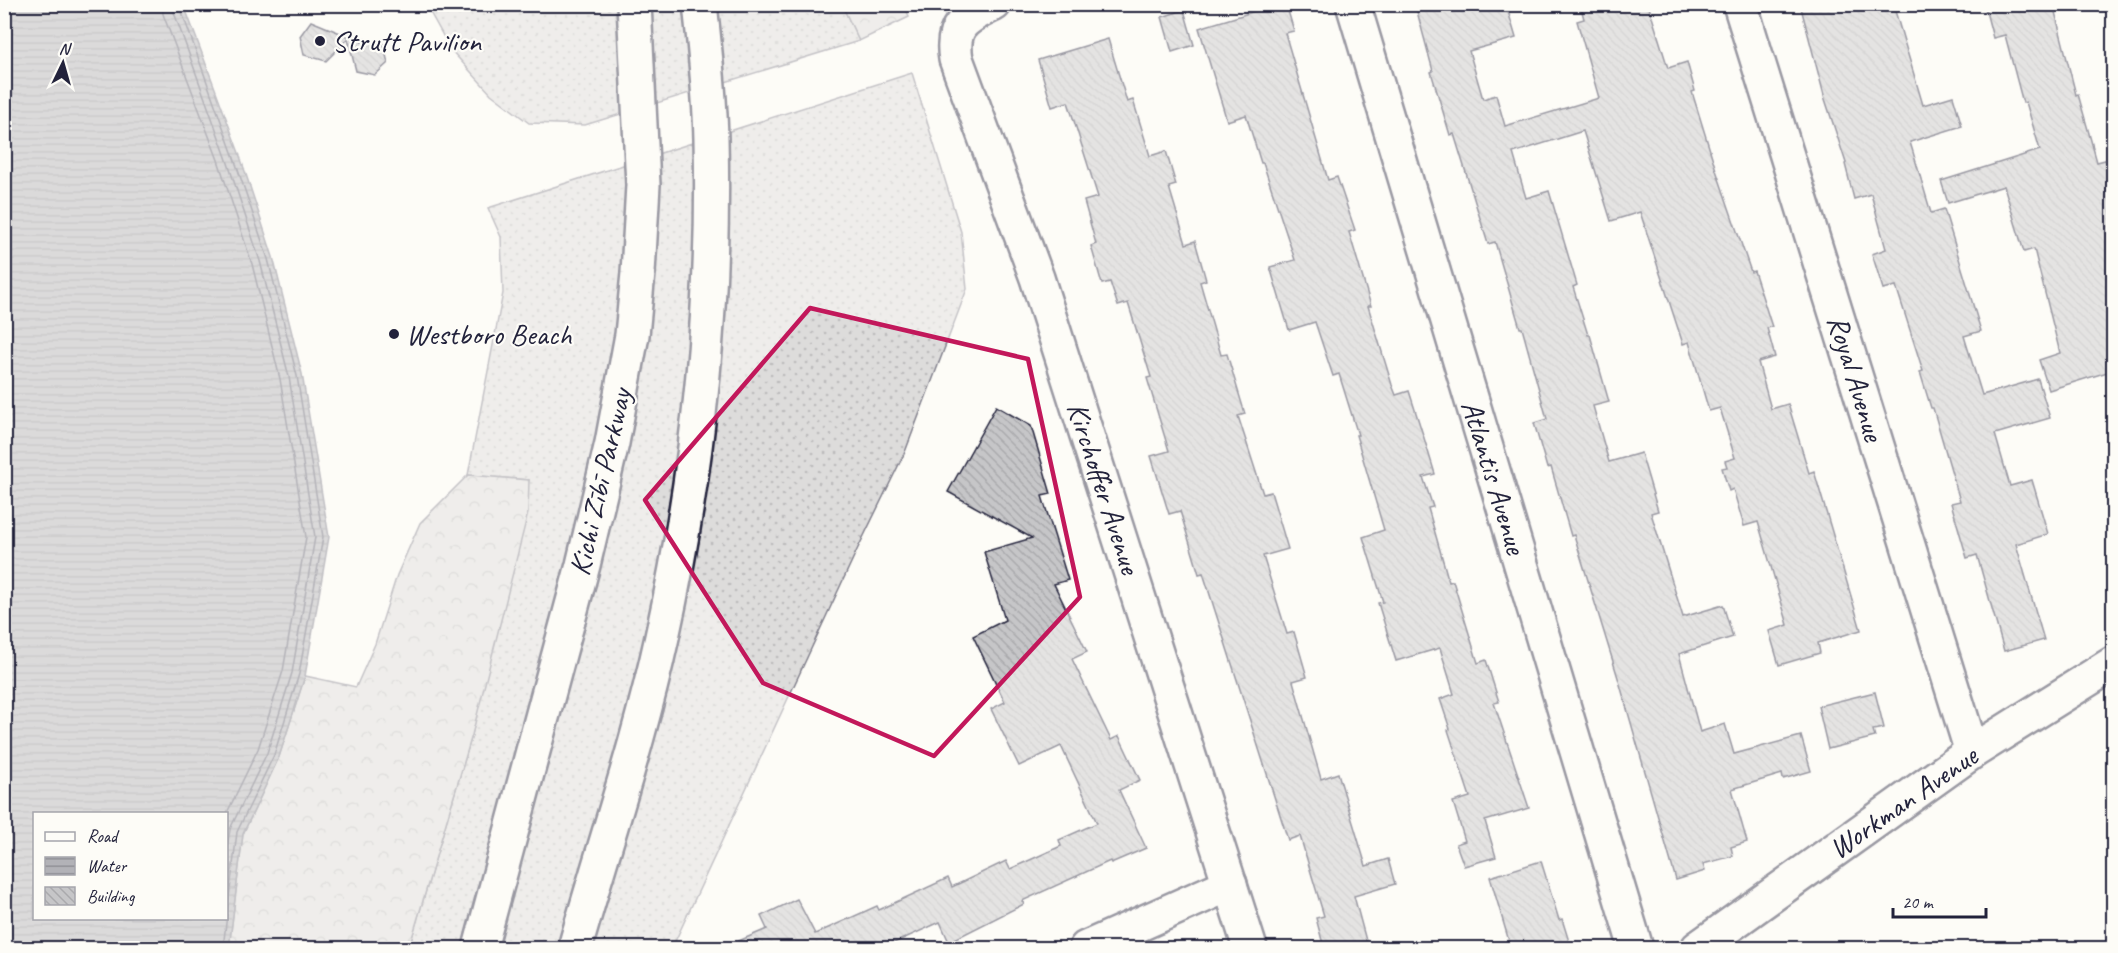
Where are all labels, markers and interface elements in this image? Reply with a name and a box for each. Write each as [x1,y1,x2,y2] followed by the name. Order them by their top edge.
[332,22,482,60] place label: Strutt Pavilion
[33,33,93,93] north arrow
[313,34,327,48] marker: Strutt Pavilion
[58,39,73,60] text: N
[1819,311,1894,448] street label: Royal Avenue
[406,315,572,353] place label: Westboro Beach
[387,327,401,341] marker: Westboro Beach
[560,382,641,579] street label: Kichi Zībī Parkway
[1453,396,1536,560] street label: Atlantis Avenue
[1058,397,1150,581] street label: Kirchoffer Avenue
[1821,736,1986,867] street label: Workman Avenue
[33,812,228,920] legend
[87,825,120,847] text: Road
[87,855,128,877] text: Water
[1893,881,1986,919] scale bar
[87,885,136,907] text: Building
[1902,891,1935,913] text: 20 m

